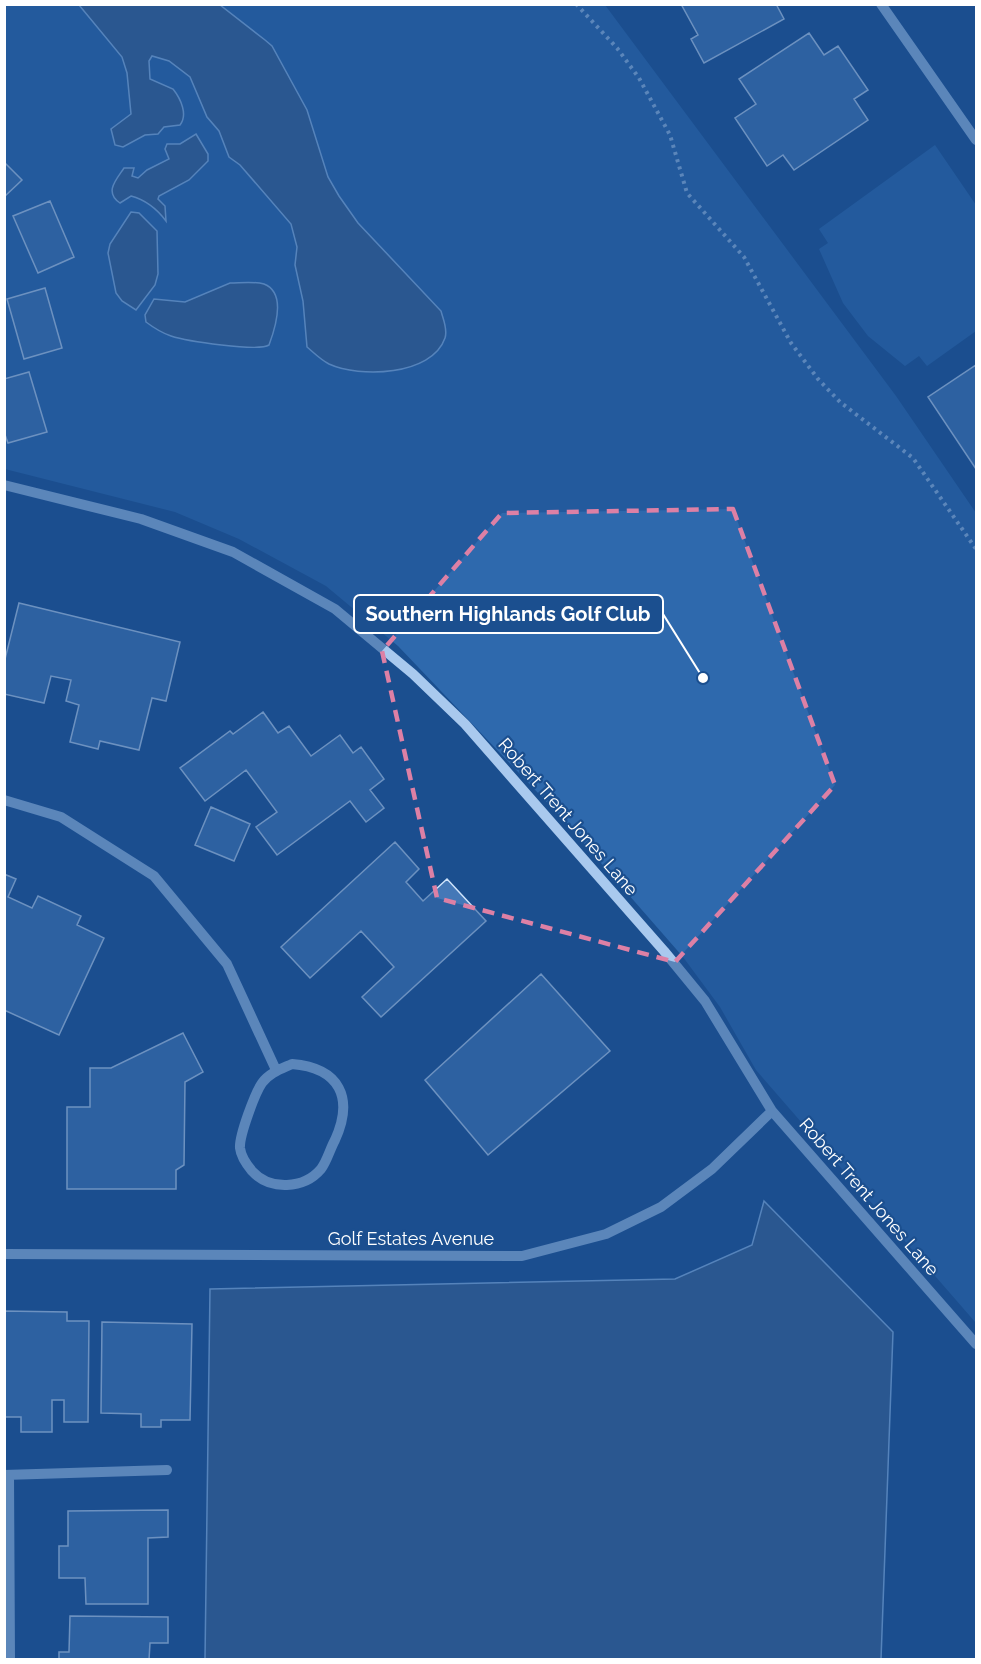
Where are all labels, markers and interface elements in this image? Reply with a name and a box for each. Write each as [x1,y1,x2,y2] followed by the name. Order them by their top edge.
[354,595,663,633] callout: Southern Highlands Golf Club
[365,602,651,626] text: Southern Highlands Golf Club
[494,734,643,900] street label: Robert Trent Jones Lane
[795,1114,944,1280] street label: Robert Trent Jones Lane
[328,1228,495,1249] street label: Golf Estates Avenue

